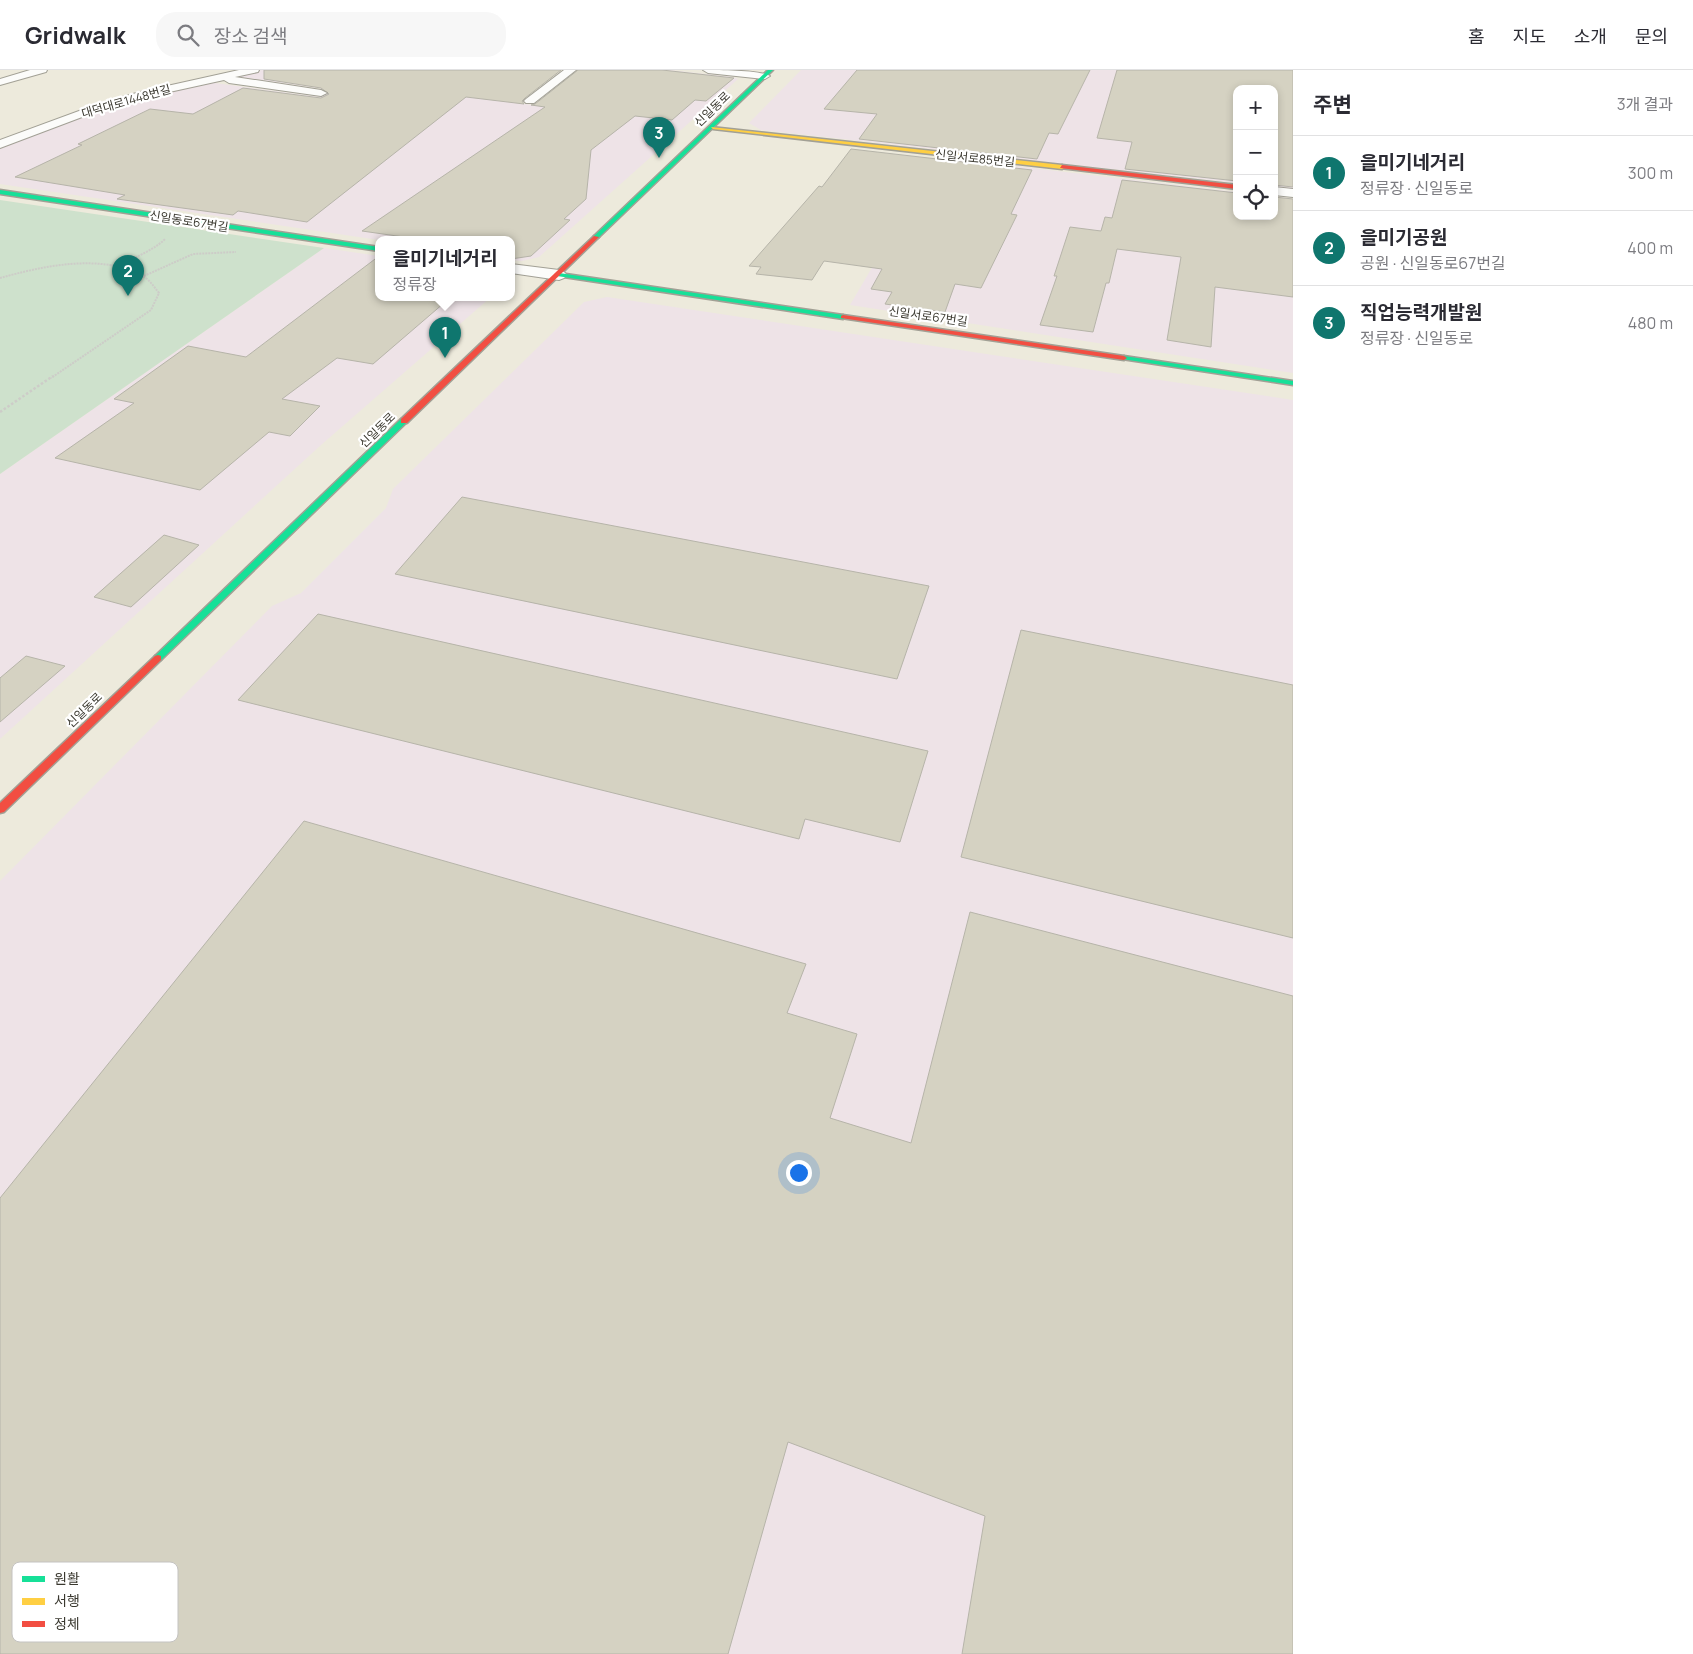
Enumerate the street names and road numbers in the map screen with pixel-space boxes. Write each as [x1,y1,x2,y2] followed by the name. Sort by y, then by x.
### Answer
[79,80,173,122] street label: 대덕대로1448번길
[690,88,734,130] street label: 신일동로
[934,145,1016,171] street label: 신일서로85번길
[148,206,230,236] street label: 신일동로67번길
[887,302,969,330] street label: 신일서로67번길
[355,409,399,451] street label: 신일동로
[62,689,106,731] street label: 신일동로

